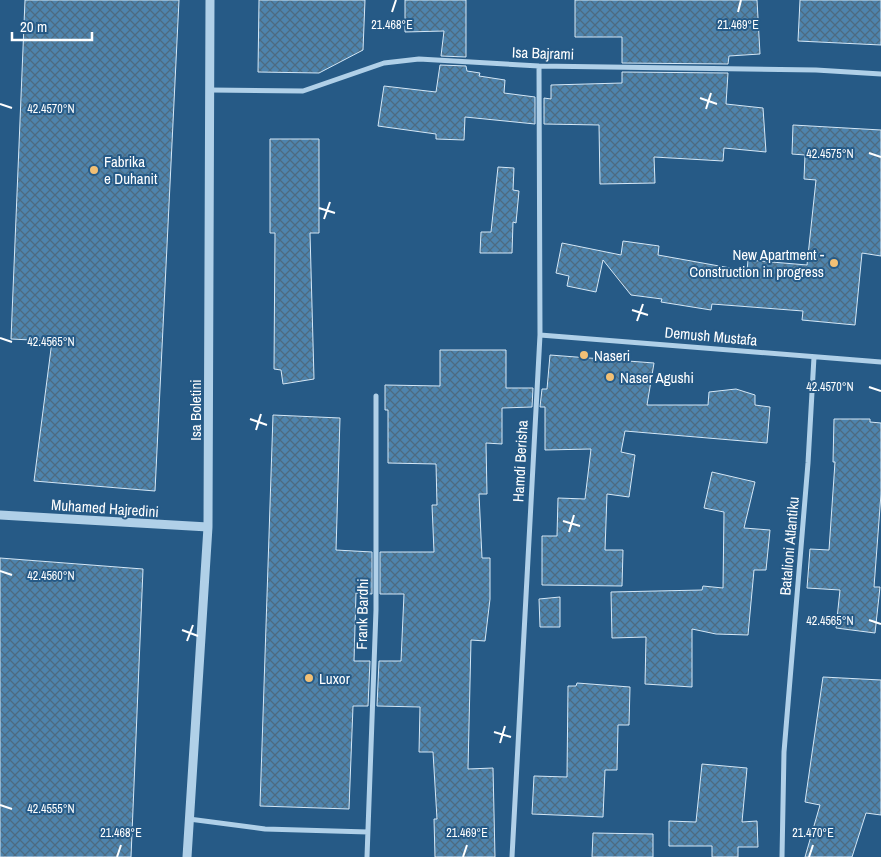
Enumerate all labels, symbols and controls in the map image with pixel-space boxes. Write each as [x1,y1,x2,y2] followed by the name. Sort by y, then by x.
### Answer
[12,10,92,42] scale bar
[20,16,47,37] text: 20 m
[371,17,413,33] text: 21.468°E
[717,17,759,33] text: 21.469°E
[512,41,574,65] street label: Isa Bajrami
[27,101,75,117] text: 42.4570°N
[806,146,854,162] text: 42.4575°N
[104,151,158,189] place label: Fabrika e Duhanit
[88,164,100,176] marker: Fabrika e Duhanit
[689,244,824,282] place label: New Apartment - Construction in progress
[828,257,840,269] marker: New Apartment - Construction in progress
[664,321,758,351] street label: Demush Mustafa
[27,334,75,350] text: 42.4565°N
[594,345,630,366] place label: Naseri
[578,349,590,361] marker: Naseri
[620,367,694,388] place label: Naser Agushi
[604,371,616,383] marker: Naser Agushi
[185,379,206,441] street label: Isa Boletini
[806,379,854,395] text: 42.4570°N
[507,419,533,503] street label: Hamdi Berisha
[50,494,160,522] street label: Muhamed Hajredini
[774,496,804,596] street label: Batalioni Atlantiku
[27,568,75,584] text: 42.4560°N
[351,578,373,650] street label: Frank Bardhi
[806,613,854,629] text: 42.4565°N
[319,668,350,689] place label: Luxor
[303,672,315,684] marker: Luxor
[27,801,75,817] text: 42.4555°N
[100,825,142,841] text: 21.468°E
[446,825,488,841] text: 21.469°E
[792,825,834,841] text: 21.470°E

